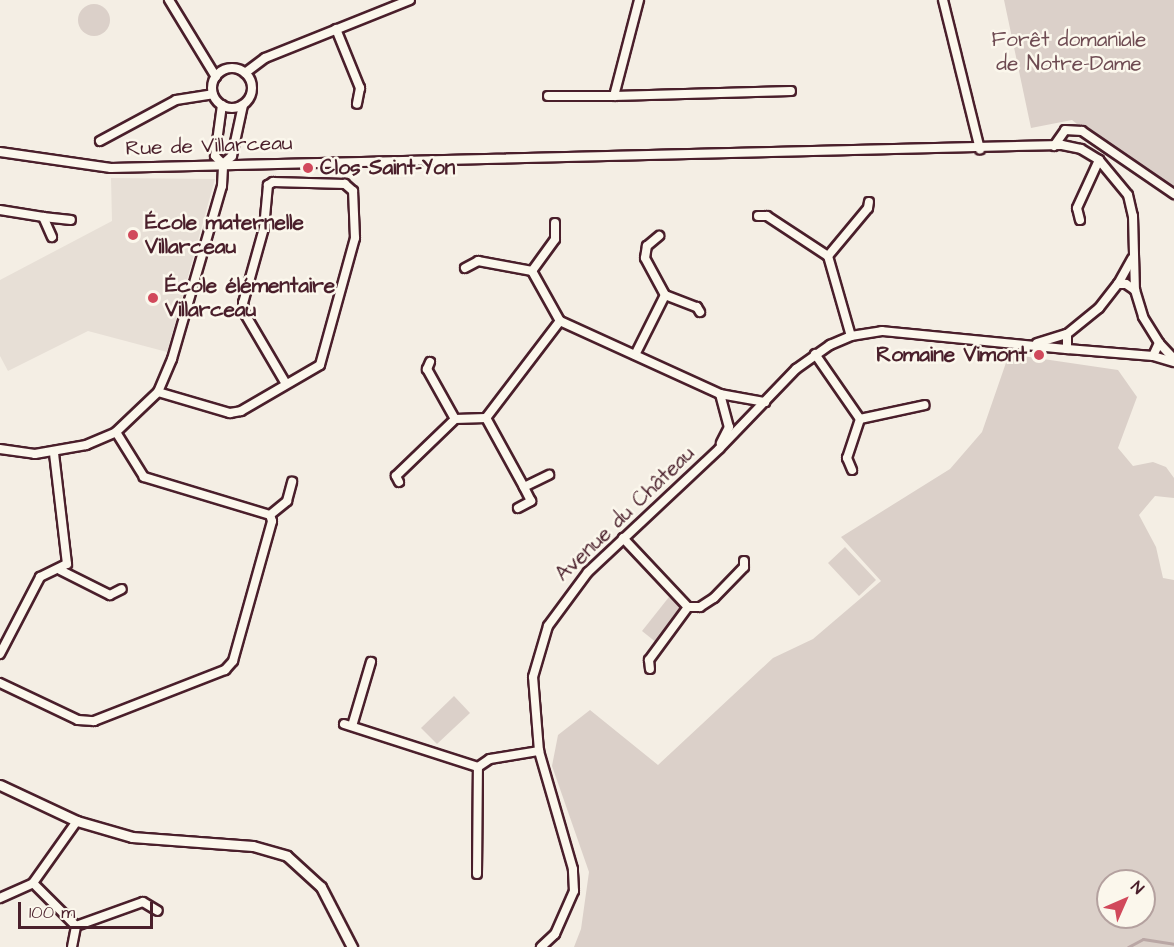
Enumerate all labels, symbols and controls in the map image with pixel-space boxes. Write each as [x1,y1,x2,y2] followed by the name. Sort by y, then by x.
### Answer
[992,27,1146,77] park label: Forêt domaniale de Notre-Dame
[125,130,293,162] street label: Rue de Villarceau
[320,155,455,181] place label: Clos Saint-Yon
[301,161,315,175] marker: Clos Saint-Yon
[145,210,304,260] place label: École maternelle Villarceau
[126,228,140,242] marker: École maternelle Villarceau
[165,273,335,323] place label: École élémentaire Villarceau
[146,291,160,305] marker: École élémentaire Villarceau
[876,342,1027,368] place label: Romaine Vimont
[1032,348,1046,362] marker: Romaine Vimont
[550,441,700,587] street label: Avenue du Château
[1096,869,1156,929] north arrow
[1126,876,1149,899] text: N
[21,890,156,928] scale bar
[29,900,75,925] text: 100 m

